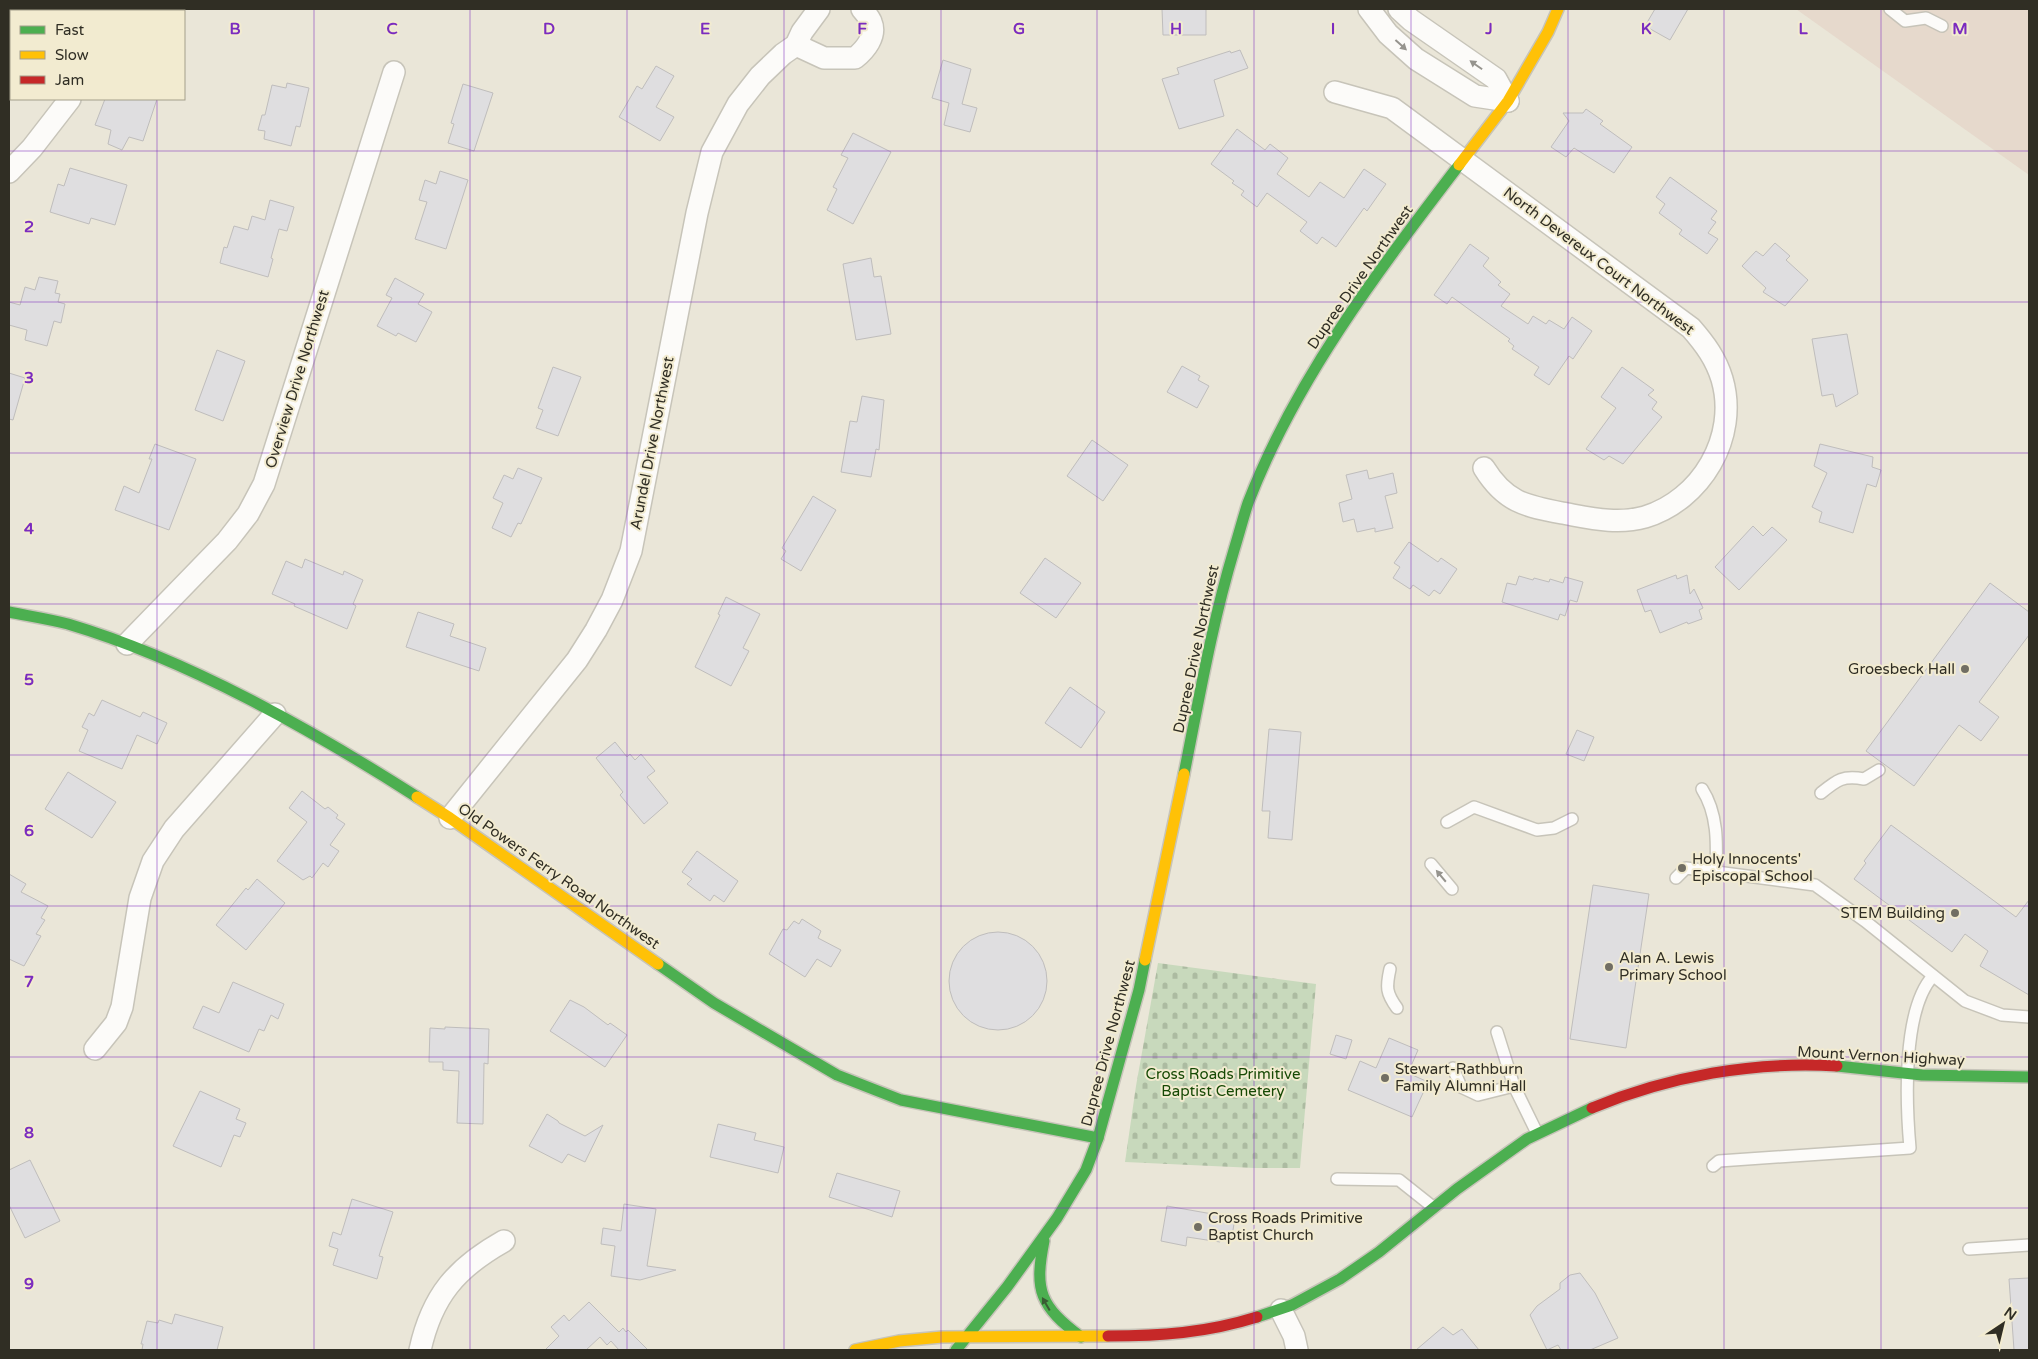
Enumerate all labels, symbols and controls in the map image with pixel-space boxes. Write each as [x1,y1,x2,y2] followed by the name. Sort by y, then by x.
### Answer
[10,10,185,100] legend
[229,19,241,39] text: B
[386,19,398,39] text: C
[543,19,555,39] text: D
[700,19,710,39] text: E
[857,19,867,39] text: F
[1013,19,1025,39] text: G
[1170,19,1182,39] text: H
[1331,19,1335,39] text: I
[1484,19,1493,39] text: J
[1641,19,1652,39] text: K
[1798,19,1808,39] text: L
[1952,19,1968,39] text: M
[55,21,85,39] text: Fast
[1394,40,1407,51] one-way arrow
[55,46,89,64] text: Slow
[1470,60,1483,70] one-way arrow
[55,71,84,89] text: Jam
[1500,183,1698,339] street label: North Devereux Court Northwest
[1303,201,1417,352] street label: Dupree Drive Northwest
[24,217,34,237] text: 2
[261,287,333,470] street label: Overview Drive Northwest
[626,355,678,531] street label: Arundel Drive Northwest
[24,368,34,388] text: 3
[24,519,34,539] text: 4
[1169,563,1223,735] street label: Dupree Drive Northwest
[1848,660,1955,678] place label: Groesbeck Hall
[1959,663,1971,675] marker: Groesbeck Hall
[24,670,34,690] text: 5
[455,799,663,953] street label: Old Powers Ferry Road Northwest
[24,821,34,841] text: 6
[1692,850,1813,885] place label: Holy Innocents' Episcopal School
[1676,862,1688,874] marker: Holy Innocents' Episcopal School
[1436,870,1447,883] one-way arrow
[1841,904,1945,922] place label: STEM Building
[1949,907,1961,919] marker: STEM Building
[1619,949,1727,984] place label: Alan A. Lewis Primary School
[1077,958,1139,1128] street label: Dupree Drive Northwest
[1603,961,1615,973] marker: Alan A. Lewis Primary School
[24,972,34,992] text: 7
[1797,1043,1965,1069] street label: Mount Vernon Highway
[1395,1060,1526,1095] place label: Stewart-Rathburn Family Alumni Hall
[1146,1065,1300,1100] park label: Cross Roads Primitive Baptist Cemetery
[1379,1072,1391,1084] marker: Stewart-Rathburn Family Alumni Hall
[24,1123,34,1143] text: 8
[1208,1209,1363,1244] place label: Cross Roads Primitive Baptist Church
[1192,1221,1204,1233] marker: Cross Roads Primitive Baptist Church
[24,1274,34,1294] text: 9
[1042,1297,1051,1310] one-way arrow
[1978,1299,2028,1349] north arrow
[2001,1304,2020,1324] text: N

